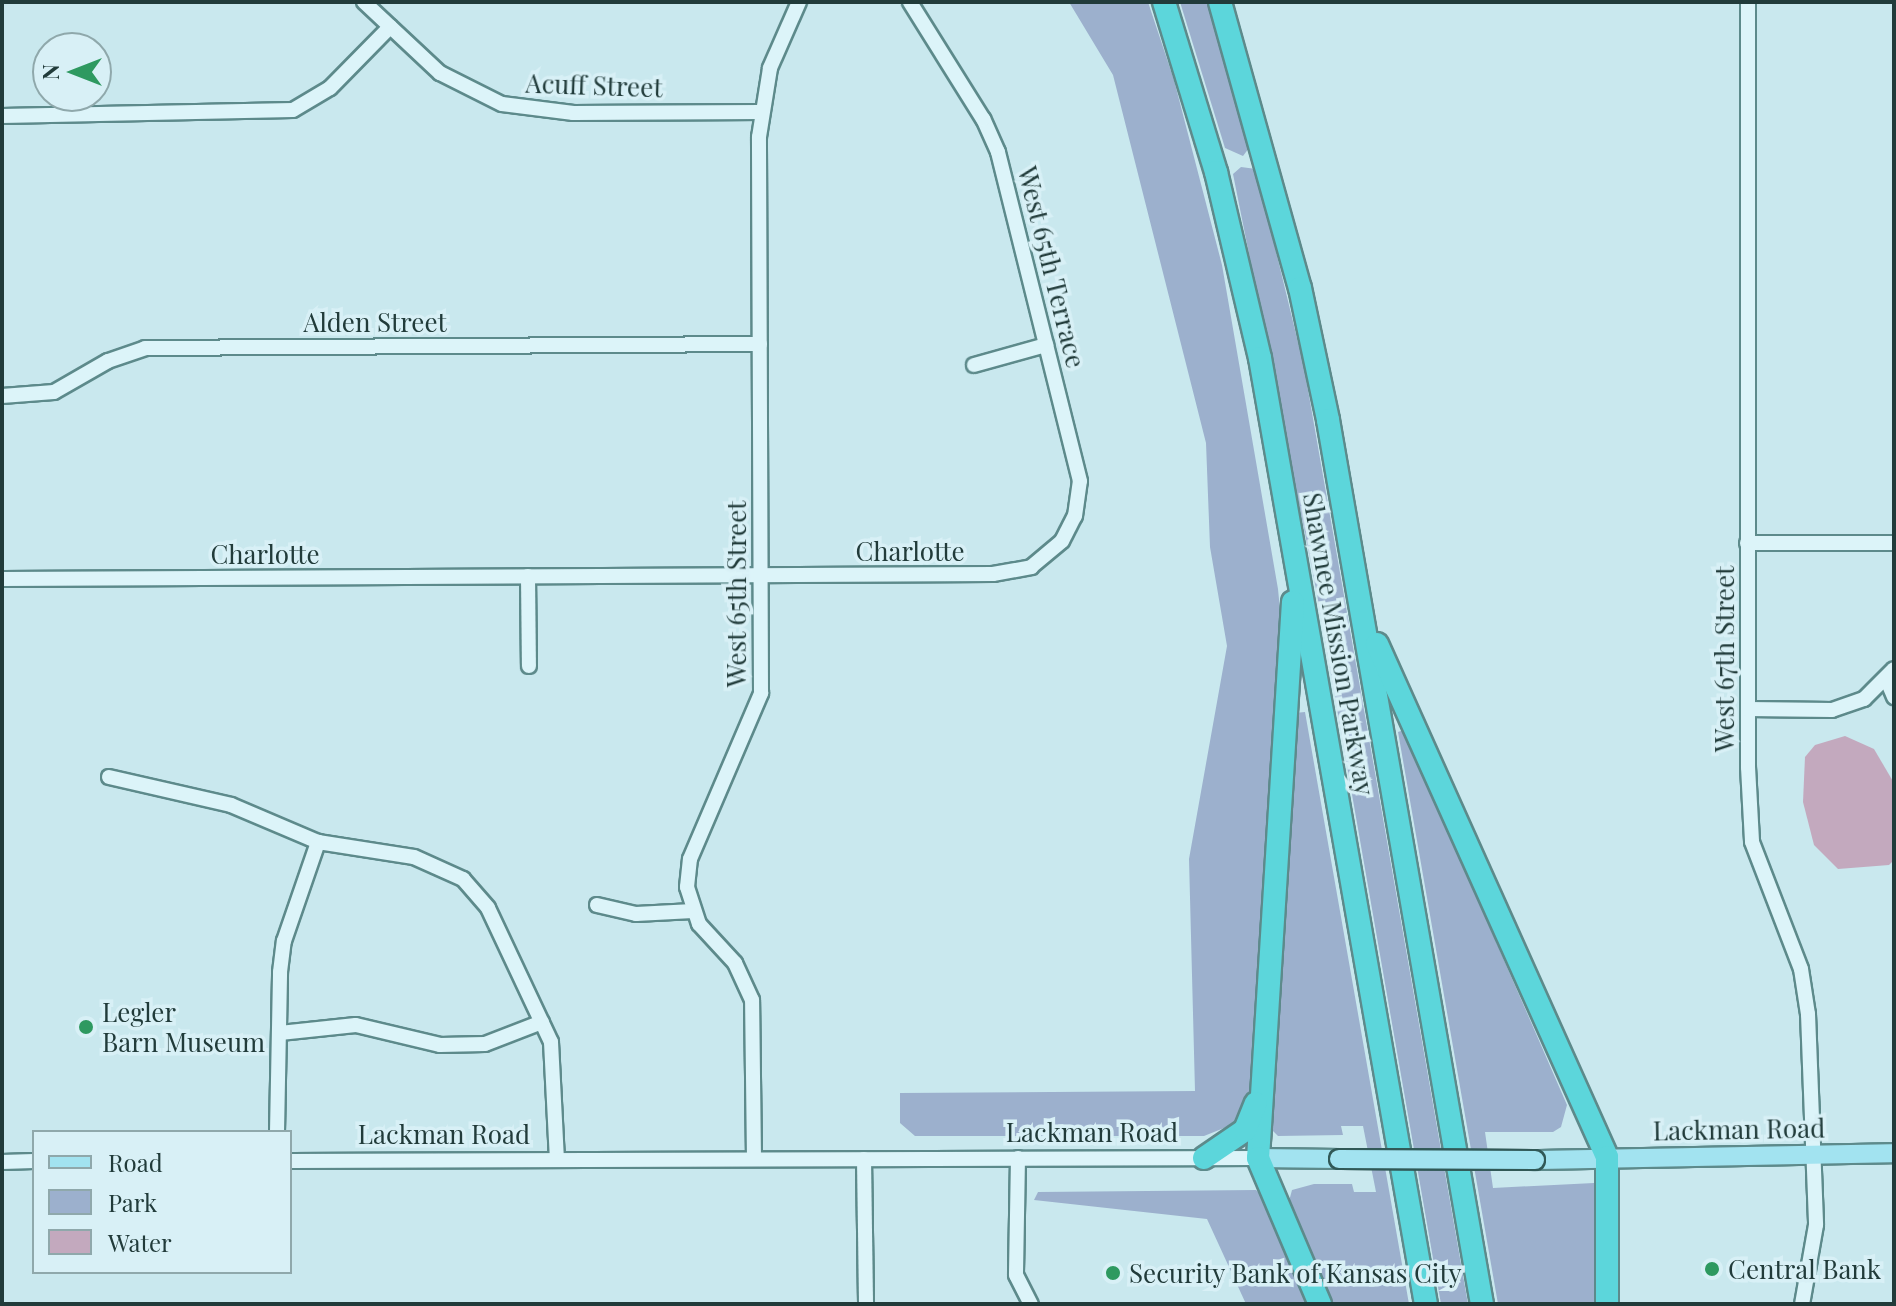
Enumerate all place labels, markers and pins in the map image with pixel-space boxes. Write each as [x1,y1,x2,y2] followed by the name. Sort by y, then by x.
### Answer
[102,996,265,1058] place label: Legler Barn Museum
[77,1018,95,1036] marker: Legler Barn Museum
[1728,1253,1881,1285] place label: Central Bank
[1129,1257,1463,1289] place label: Security Bank of Kansas City
[1703,1260,1721,1278] marker: Central Bank
[1104,1264,1122,1282] marker: Security Bank of Kansas City

